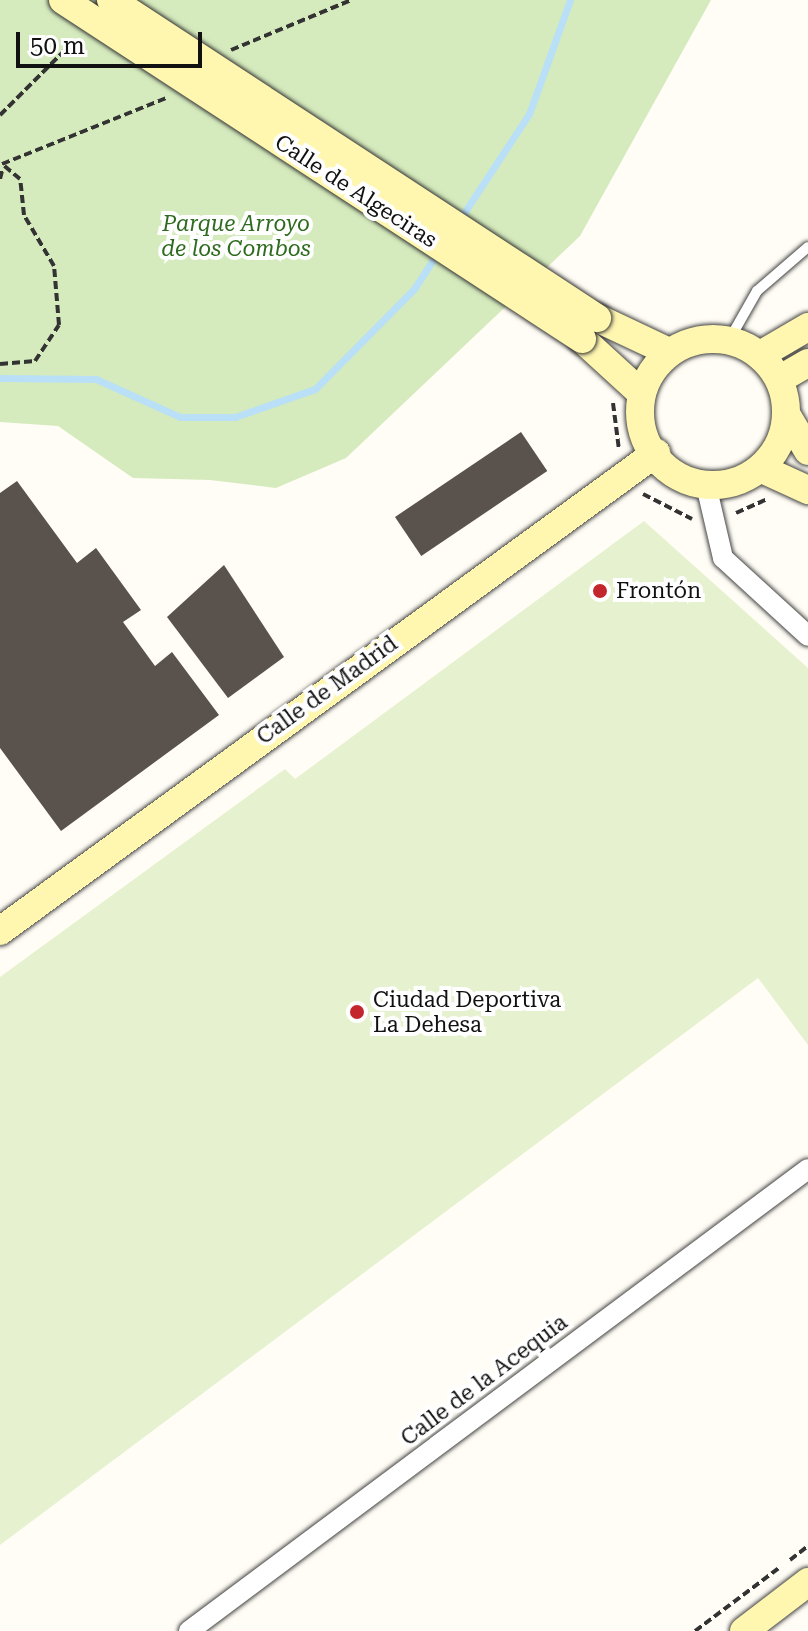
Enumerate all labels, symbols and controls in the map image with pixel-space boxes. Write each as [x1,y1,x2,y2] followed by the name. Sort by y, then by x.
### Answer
[20,16,206,66] scale bar
[30,32,85,60] text: 50 m
[270,129,442,253] street label: Calle de Algeciras
[161,210,311,262] park label: Parque Arroyo de los Combos
[616,578,701,604] place label: Frontón
[591,582,609,600] marker: Frontón
[252,630,402,750] street label: Calle de Madrid
[373,986,561,1038] place label: Ciudad Deportiva La Dehesa
[348,1003,366,1021] marker: Ciudad Deportiva La Dehesa
[396,1309,572,1451] street label: Calle de la Acequia

